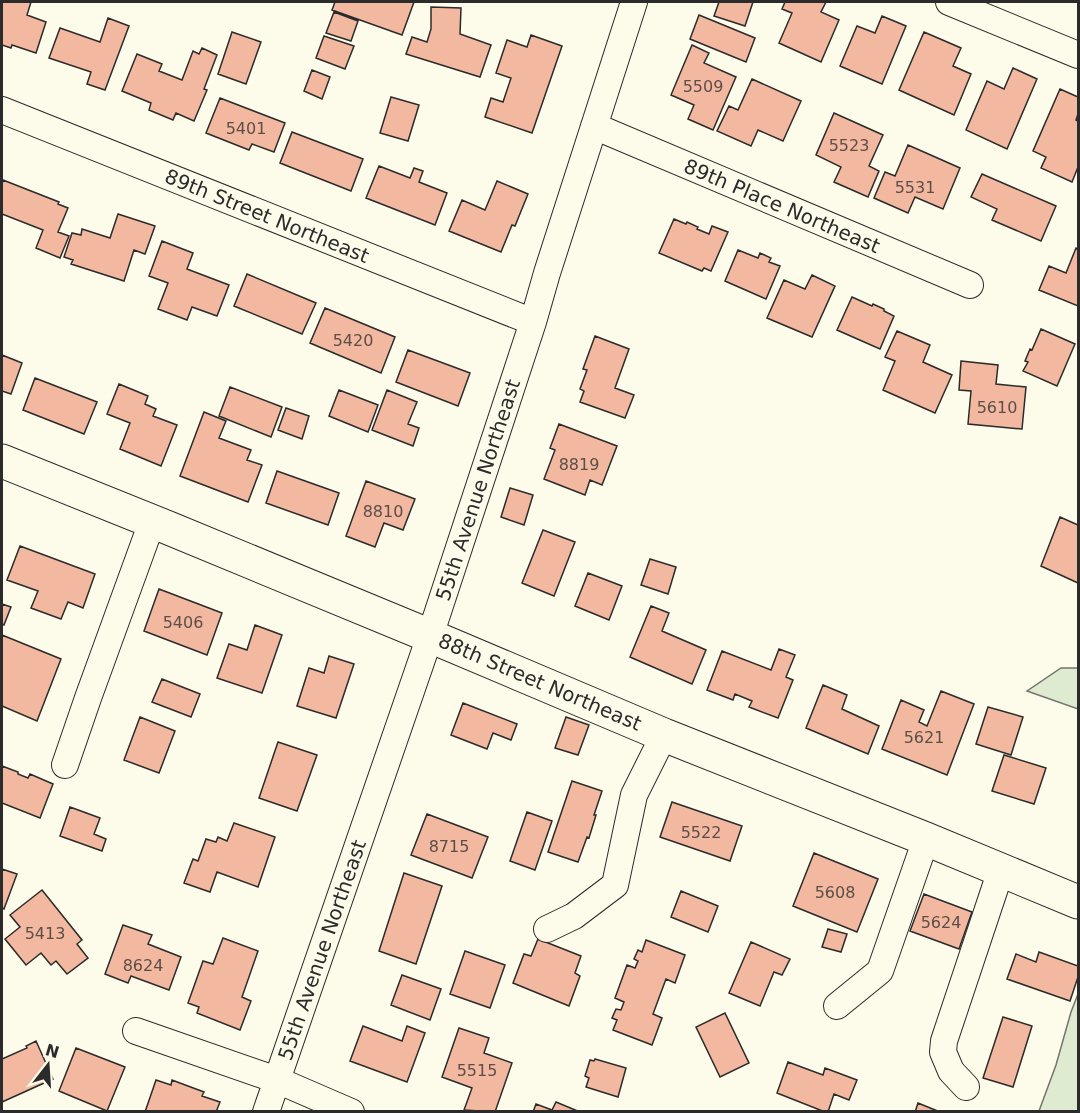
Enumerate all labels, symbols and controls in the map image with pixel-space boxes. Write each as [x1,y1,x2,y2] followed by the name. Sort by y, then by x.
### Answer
[683,77,723,96] house number: 5509
[226,119,266,138] house number: 5401
[829,136,869,155] house number: 5523
[680,154,884,258] street label: 89th Place Northeast
[161,164,373,268] street label: 89th Street Northeast
[895,178,935,197] house number: 5531
[333,331,373,350] house number: 5420
[431,376,525,604] street label: 55th Avenue Northeast
[977,398,1017,417] house number: 5610
[559,455,599,474] house number: 8819
[363,502,403,521] house number: 8810
[163,613,203,632] house number: 5406
[435,628,645,736] street label: 88th Street Northeast
[904,728,944,747] house number: 5621
[681,823,721,842] house number: 5522
[273,836,371,1063] street label: 55th Avenue Northeast
[429,837,469,856] house number: 8715
[815,883,855,902] house number: 5608
[921,913,961,932] house number: 5624
[25,924,65,943] house number: 5413
[123,956,163,975] house number: 8624
[18,1035,78,1095] north arrow
[43,1040,61,1062] text: N
[457,1061,497,1080] house number: 5515

